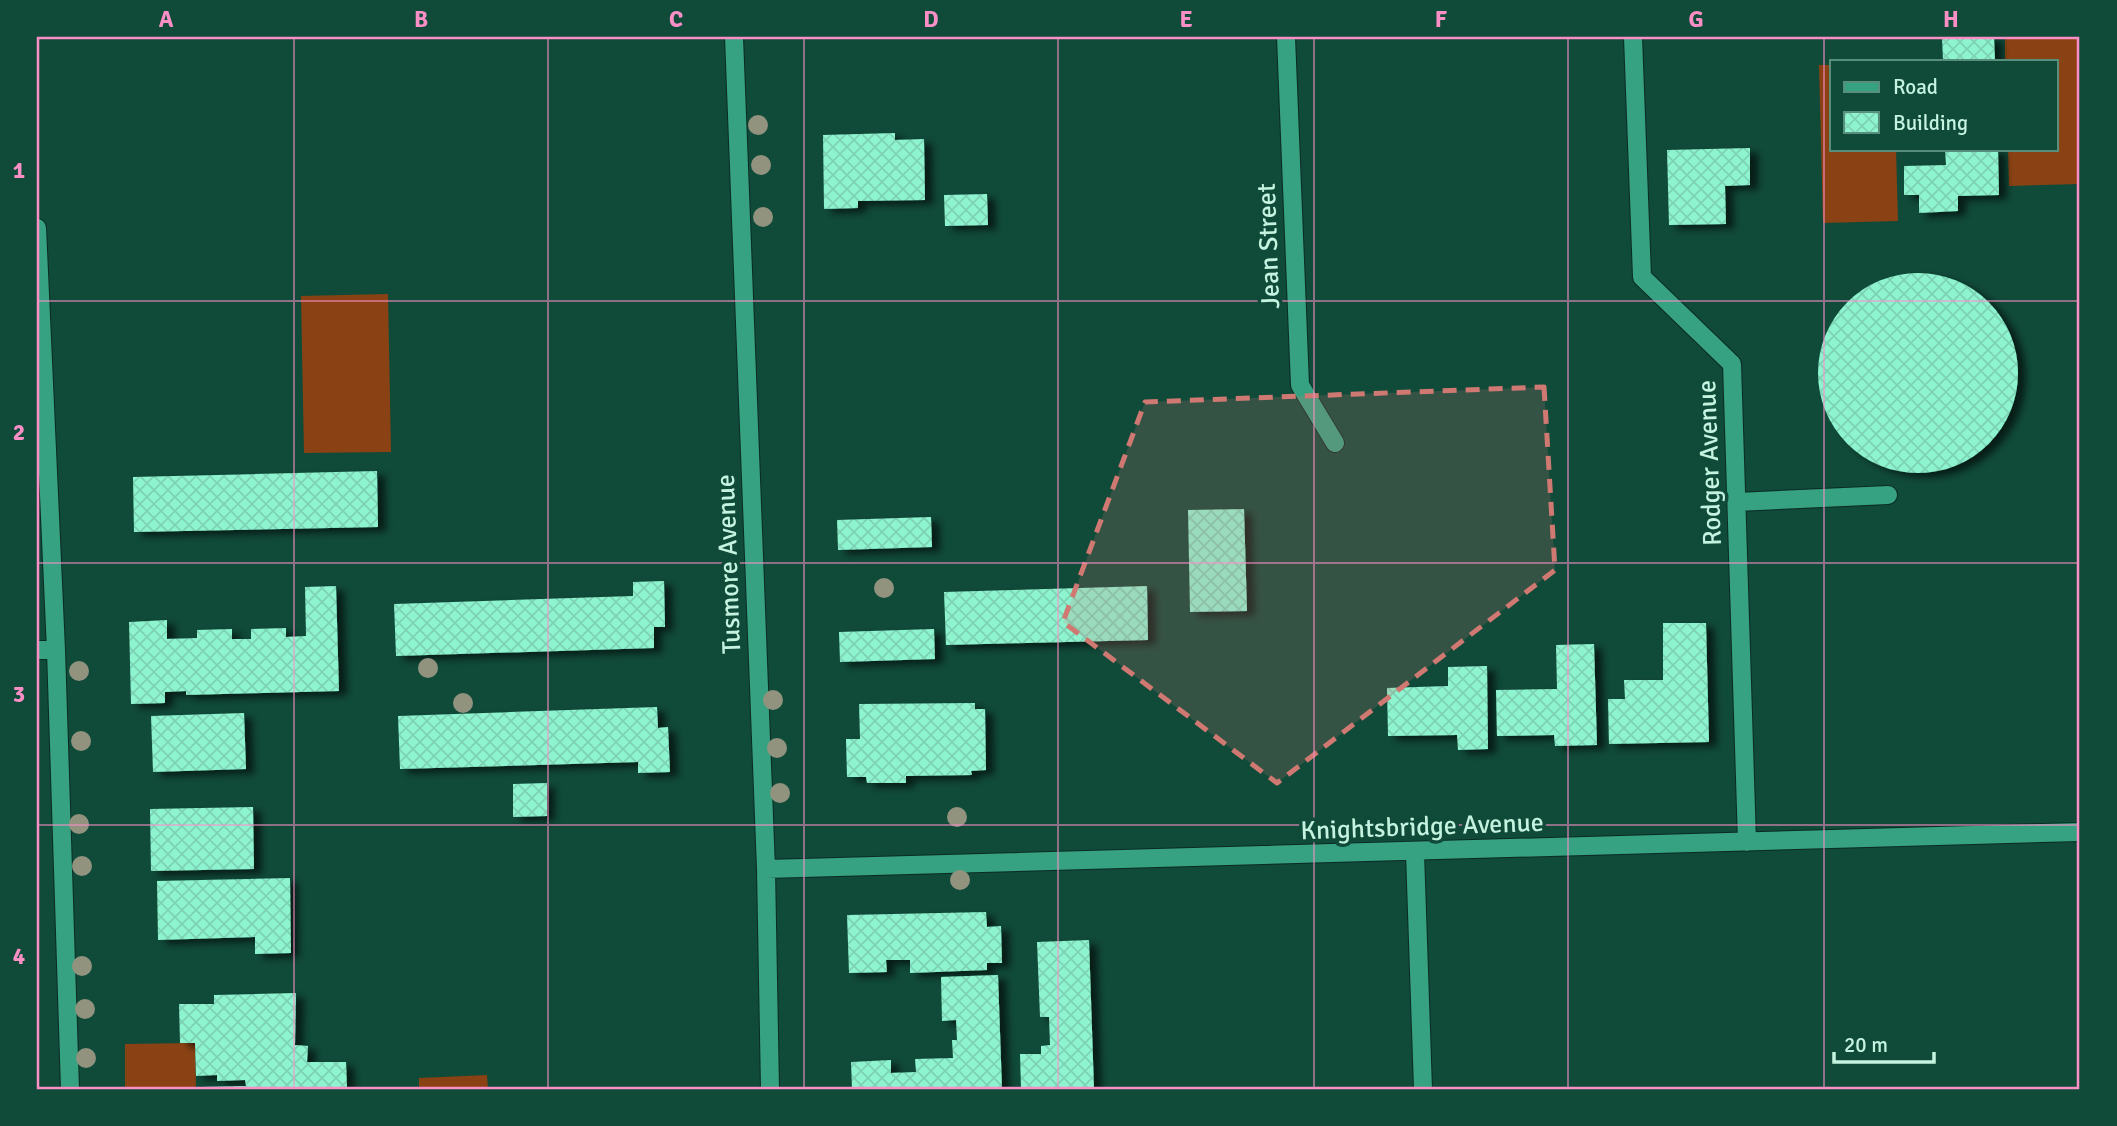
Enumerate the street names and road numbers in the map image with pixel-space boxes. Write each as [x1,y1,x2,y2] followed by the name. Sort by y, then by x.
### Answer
[1251,183,1287,309] street label: Jean Street
[1691,379,1729,546] street label: Rodger Avenue
[710,474,748,654] street label: Tusmore Avenue
[1300,807,1544,847] street label: Knightsbridge Avenue

